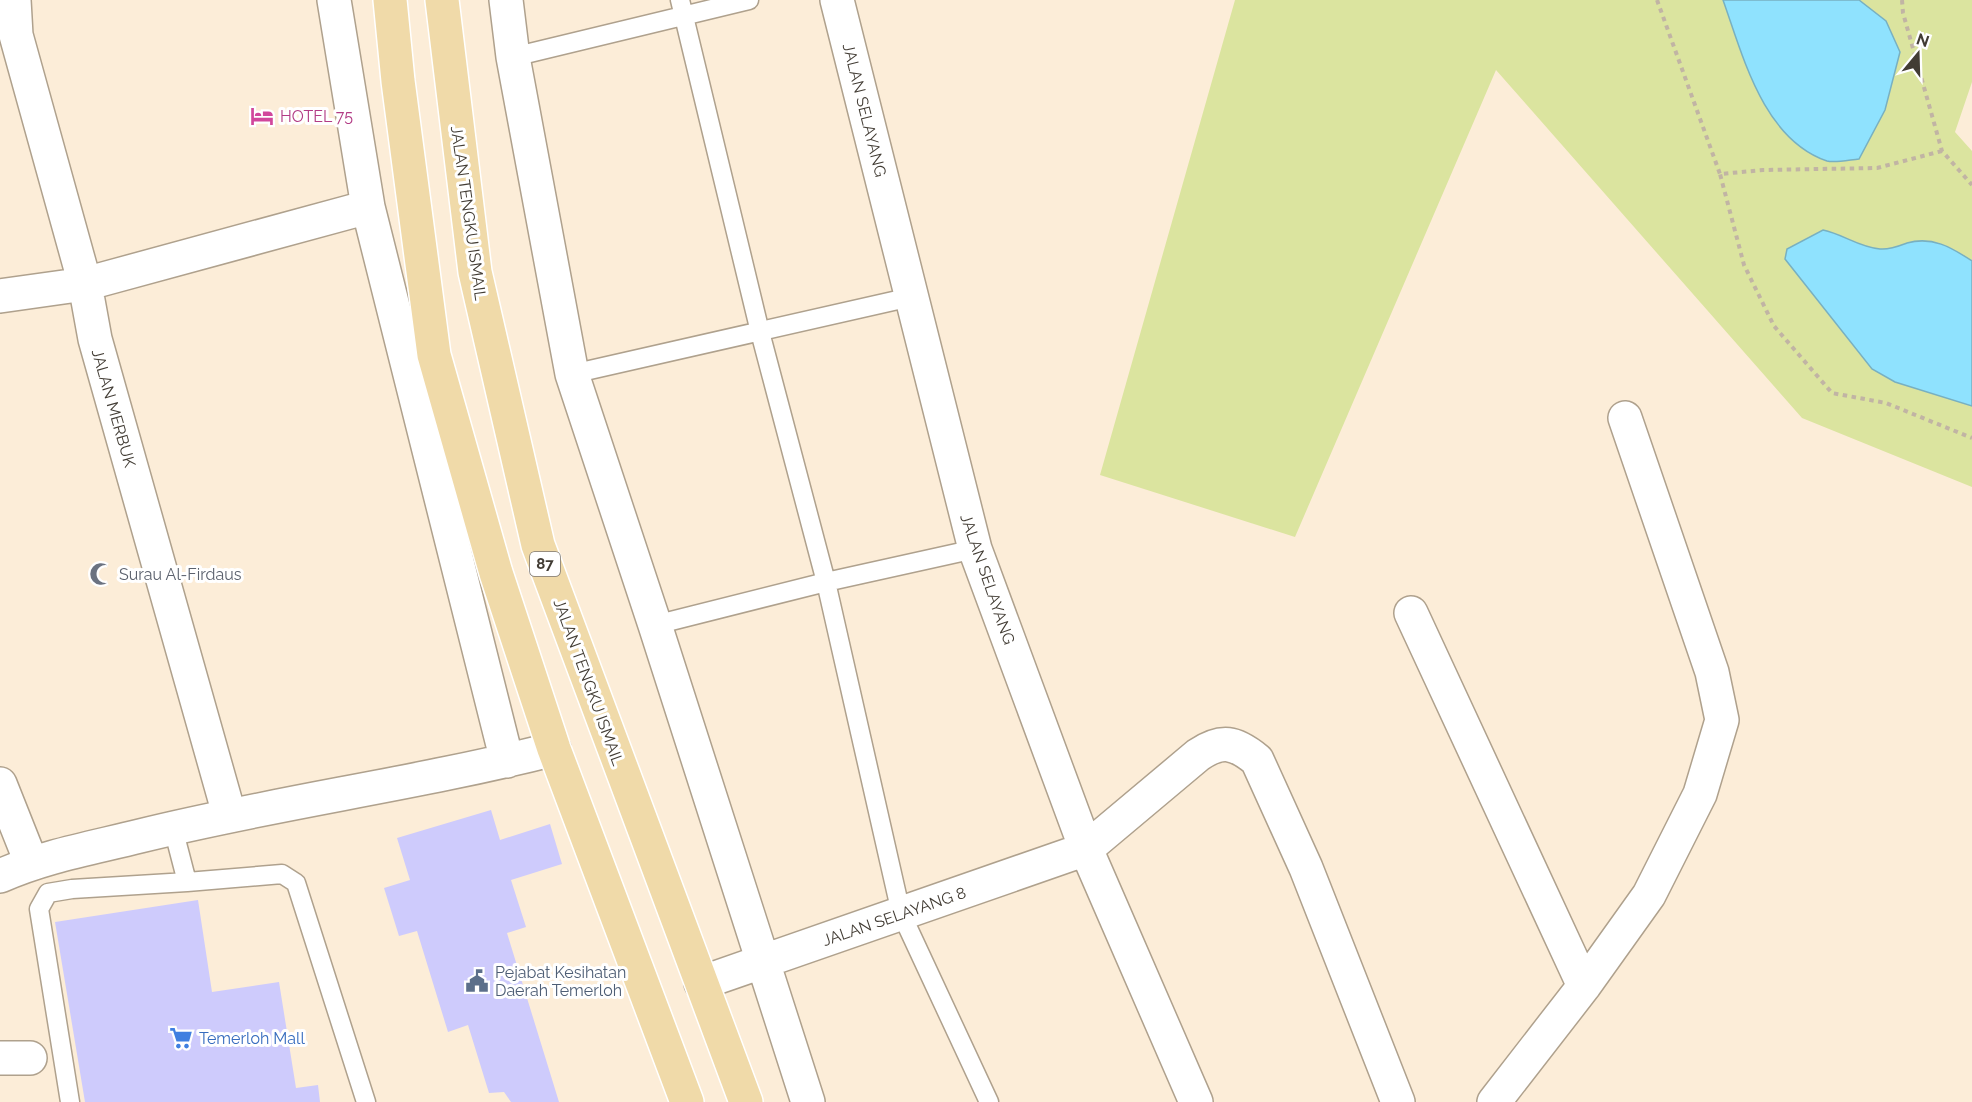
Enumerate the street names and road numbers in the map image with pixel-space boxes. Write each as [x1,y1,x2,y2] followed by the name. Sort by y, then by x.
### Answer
[839,41,890,179] street label: JALAN SELAYANG
[447,125,490,302] street label: JALAN TENGKU ISMAIL
[88,347,140,470] street label: JALAN MERBUK
[956,511,1019,647] street label: JALAN SELAYANG
[530,552,560,576] road number: 87
[550,596,628,769] street label: JALAN TENGKU ISMAIL
[820,883,968,950] street label: JALAN SELAYANG 8

